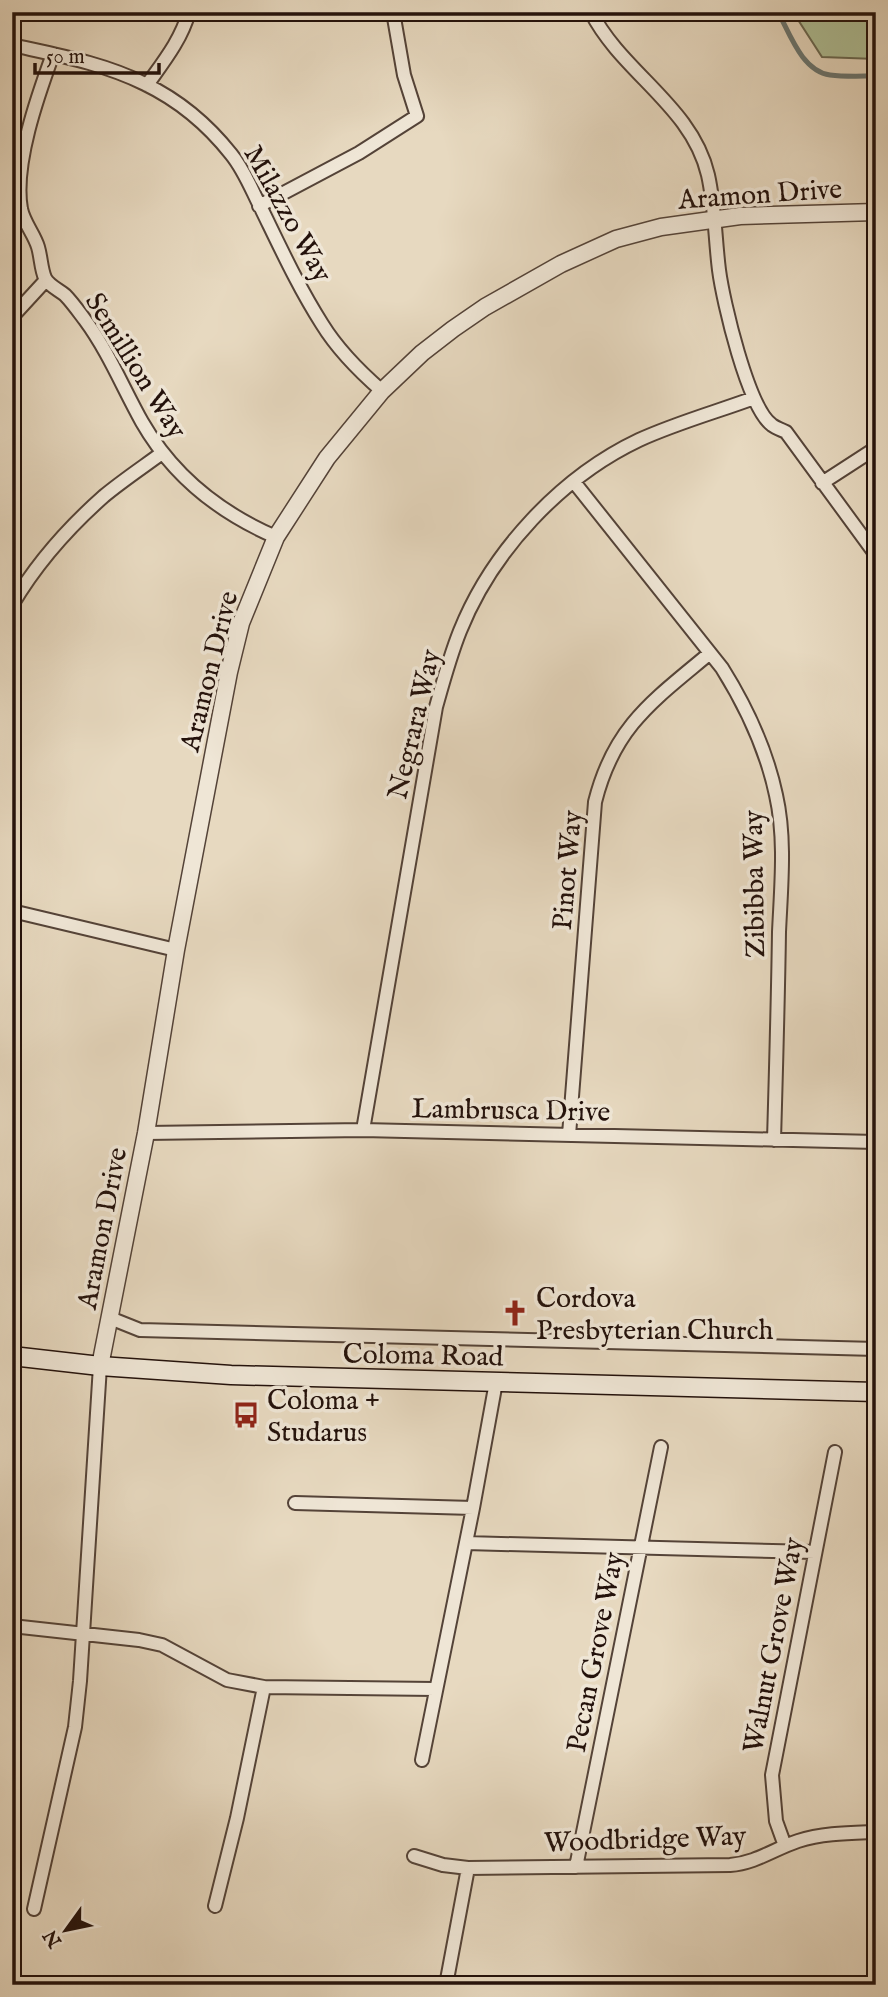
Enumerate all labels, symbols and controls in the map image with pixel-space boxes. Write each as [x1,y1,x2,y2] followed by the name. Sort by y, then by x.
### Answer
[35,32,159,76] scale bar
[46,44,85,71] text: 50 m
[235,140,339,289] street label: Milazzo Way
[676,172,843,219] street label: Aramon Drive
[76,287,194,446] street label: Semillion Way
[173,588,247,756] street label: Aramon Drive
[381,646,450,803] street label: Negrara Way
[546,809,591,932] street label: Pinot Way
[737,809,774,958] street label: Zibibba Way
[411,1092,611,1131] street label: Lambrusca Drive
[70,1144,136,1313] street label: Aramon Drive
[536,1282,774,1349] place label: Cordova Presbyterian Church
[500,1298,530,1328] church icon: Cordova Presbyterian Church
[342,1338,504,1375] street label: Coloma Road
[267,1384,380,1451] place label: Coloma + Studarus
[231,1400,261,1430] bus stop icon: Coloma + Studarus
[736,1535,813,1756] street label: Walnut Grove Way
[560,1549,633,1755] street label: Pecan Grove Way
[543,1819,747,1862] street label: Woodbridge Way
[32,1896,102,1966] north arrow
[39,1924,69,1952] text: N

